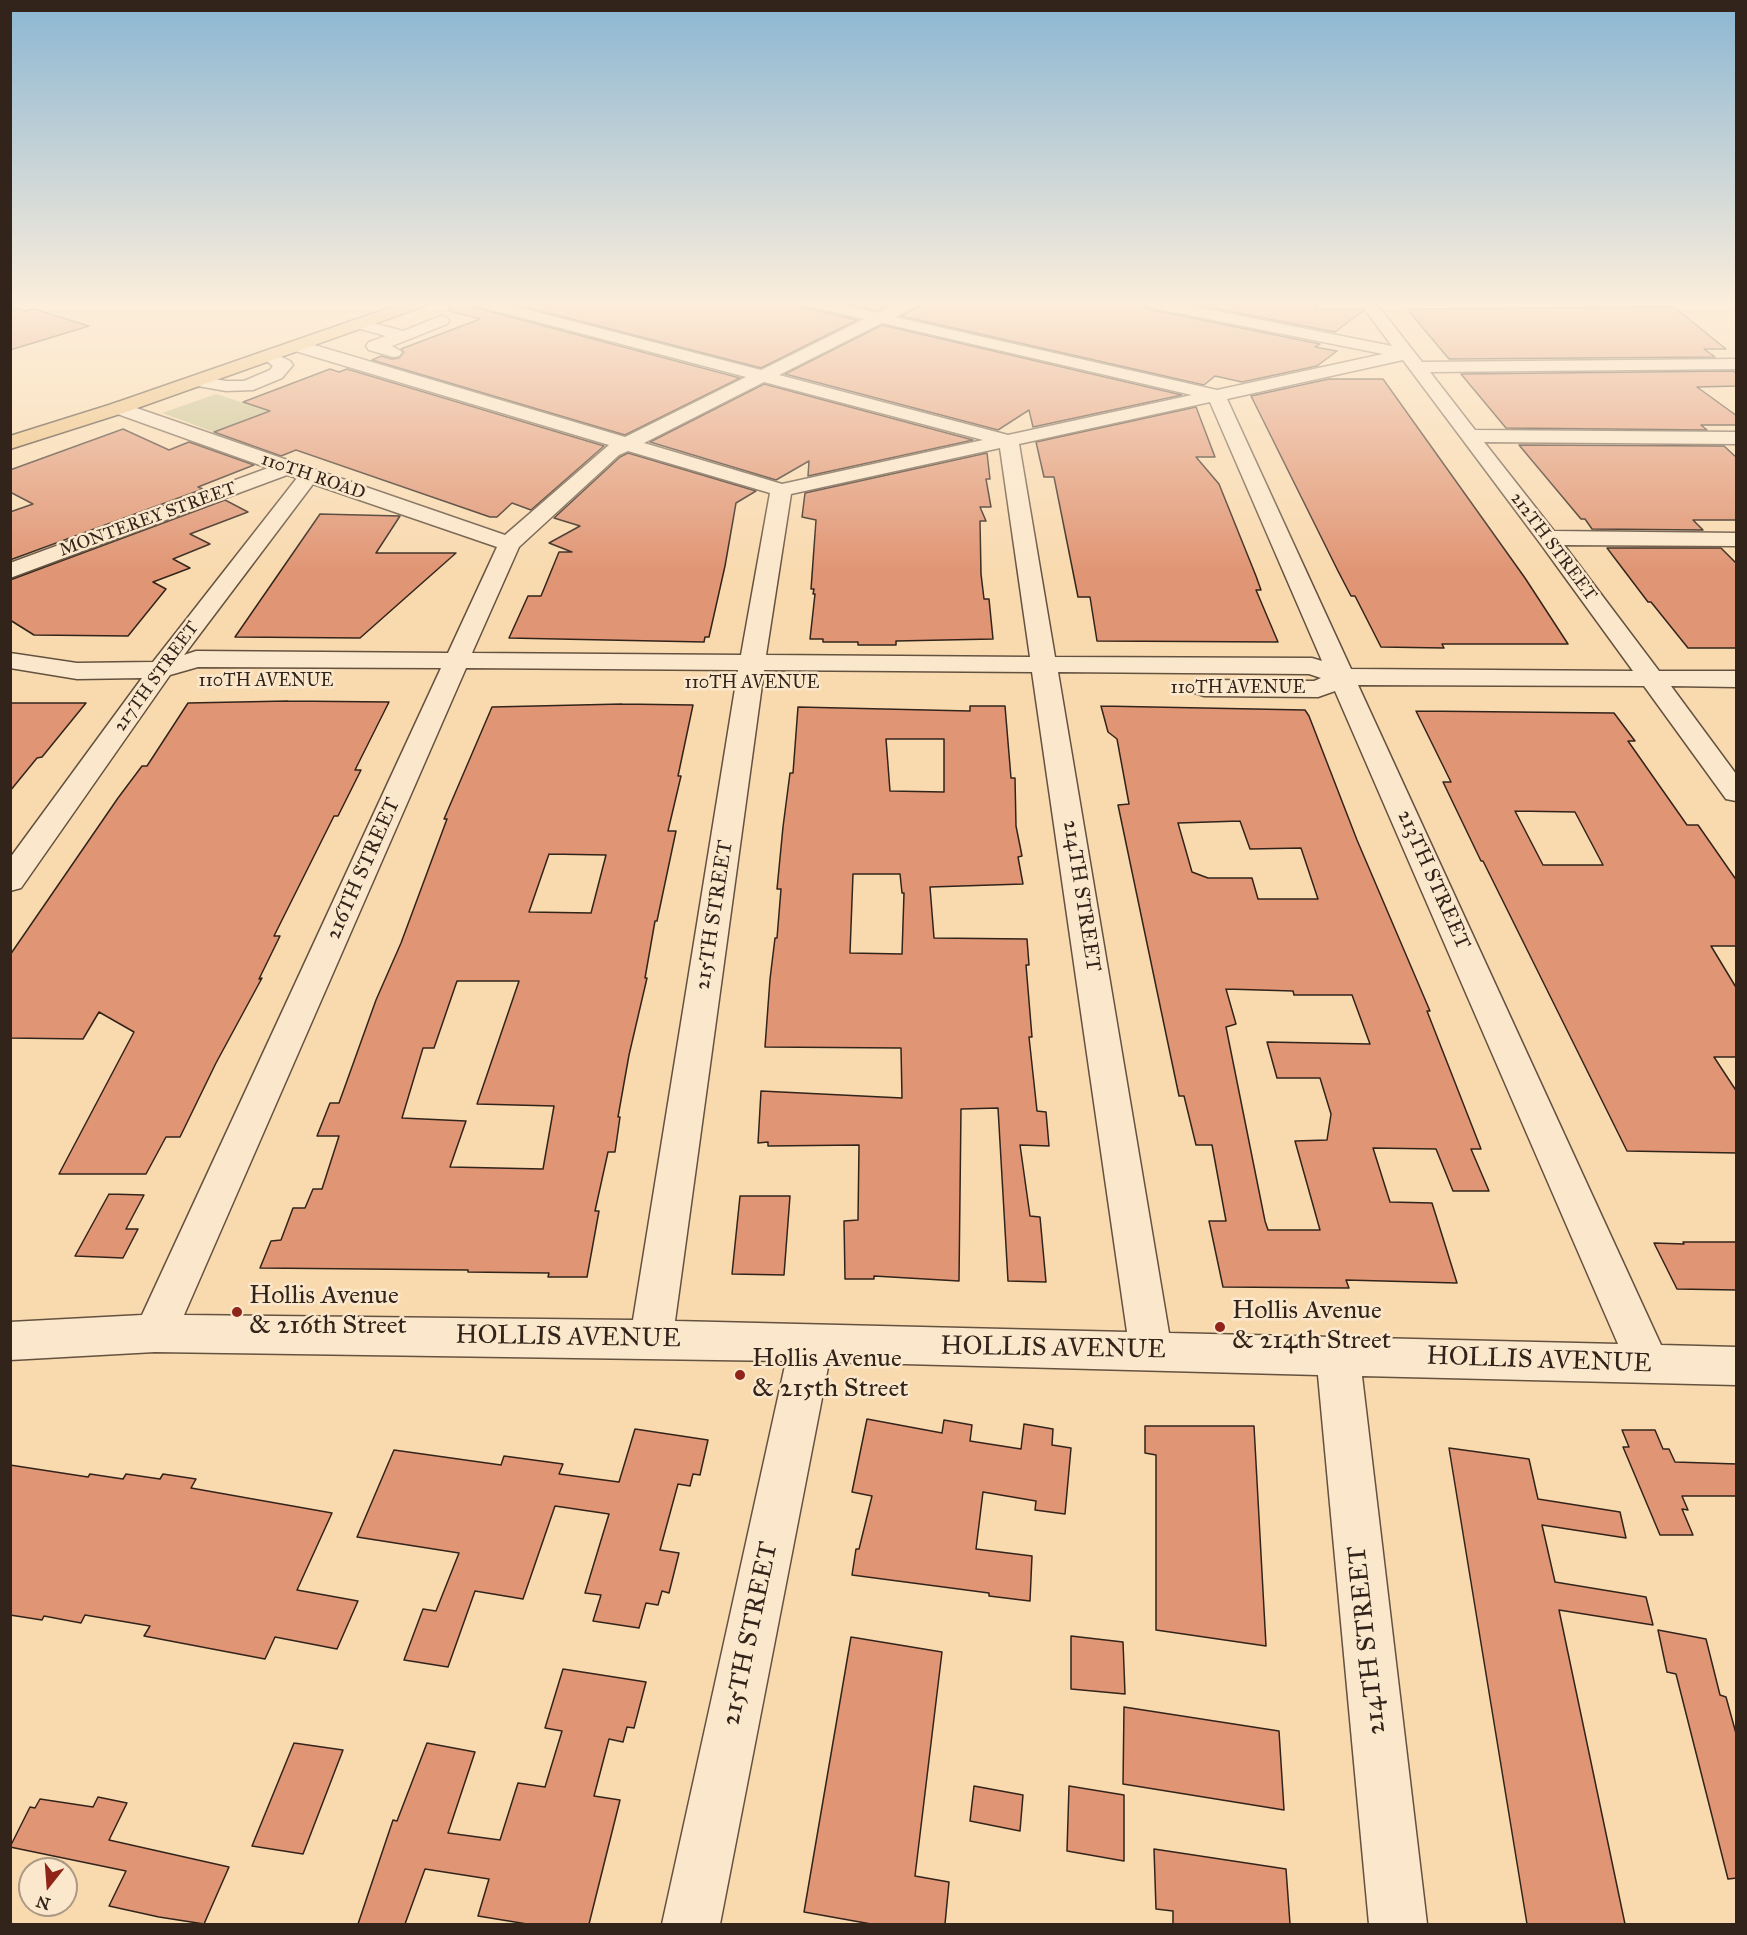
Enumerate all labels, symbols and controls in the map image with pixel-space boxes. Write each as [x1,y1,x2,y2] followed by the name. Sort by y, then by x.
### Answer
[258,449,368,505] street label: 110TH ROAD
[57,478,239,562] street label: MONTEREY STREET
[1505,489,1601,605] street label: 212TH STREET
[110,618,204,736] street label: 217TH STREET
[199,671,333,693] street label: 110TH AVENUE
[685,673,819,695] street label: 110TH AVENUE
[1171,678,1305,700] street label: 110TH AVENUE
[322,794,406,944] street label: 216TH STREET
[1391,806,1475,954] street label: 213TH STREET
[1057,818,1105,974] street label: 214TH STREET
[691,838,739,992] street label: 215TH STREET
[249,1281,407,1342] place label: Hollis Avenue & 216th Street
[1232,1296,1391,1358] place label: Hollis Avenue & 214th Street
[230,1305,244,1319] marker: Hollis Avenue & 216th Street
[455,1320,681,1356] street label: HOLLIS AVENUE
[1213,1320,1227,1334] marker: Hollis Avenue & 214th Street
[940,1331,1166,1367] street label: HOLLIS AVENUE
[1426,1341,1652,1381] street label: HOLLIS AVENUE
[752,1344,908,1406] place label: Hollis Avenue & 215th Street
[733,1368,747,1382] marker: Hollis Avenue & 215th Street
[716,1539,786,1729] street label: 215TH STREET
[1343,1544,1393,1736] street label: 214TH STREET
[18,1857,78,1917] north arrow
[34,1892,52,1914] text: N

